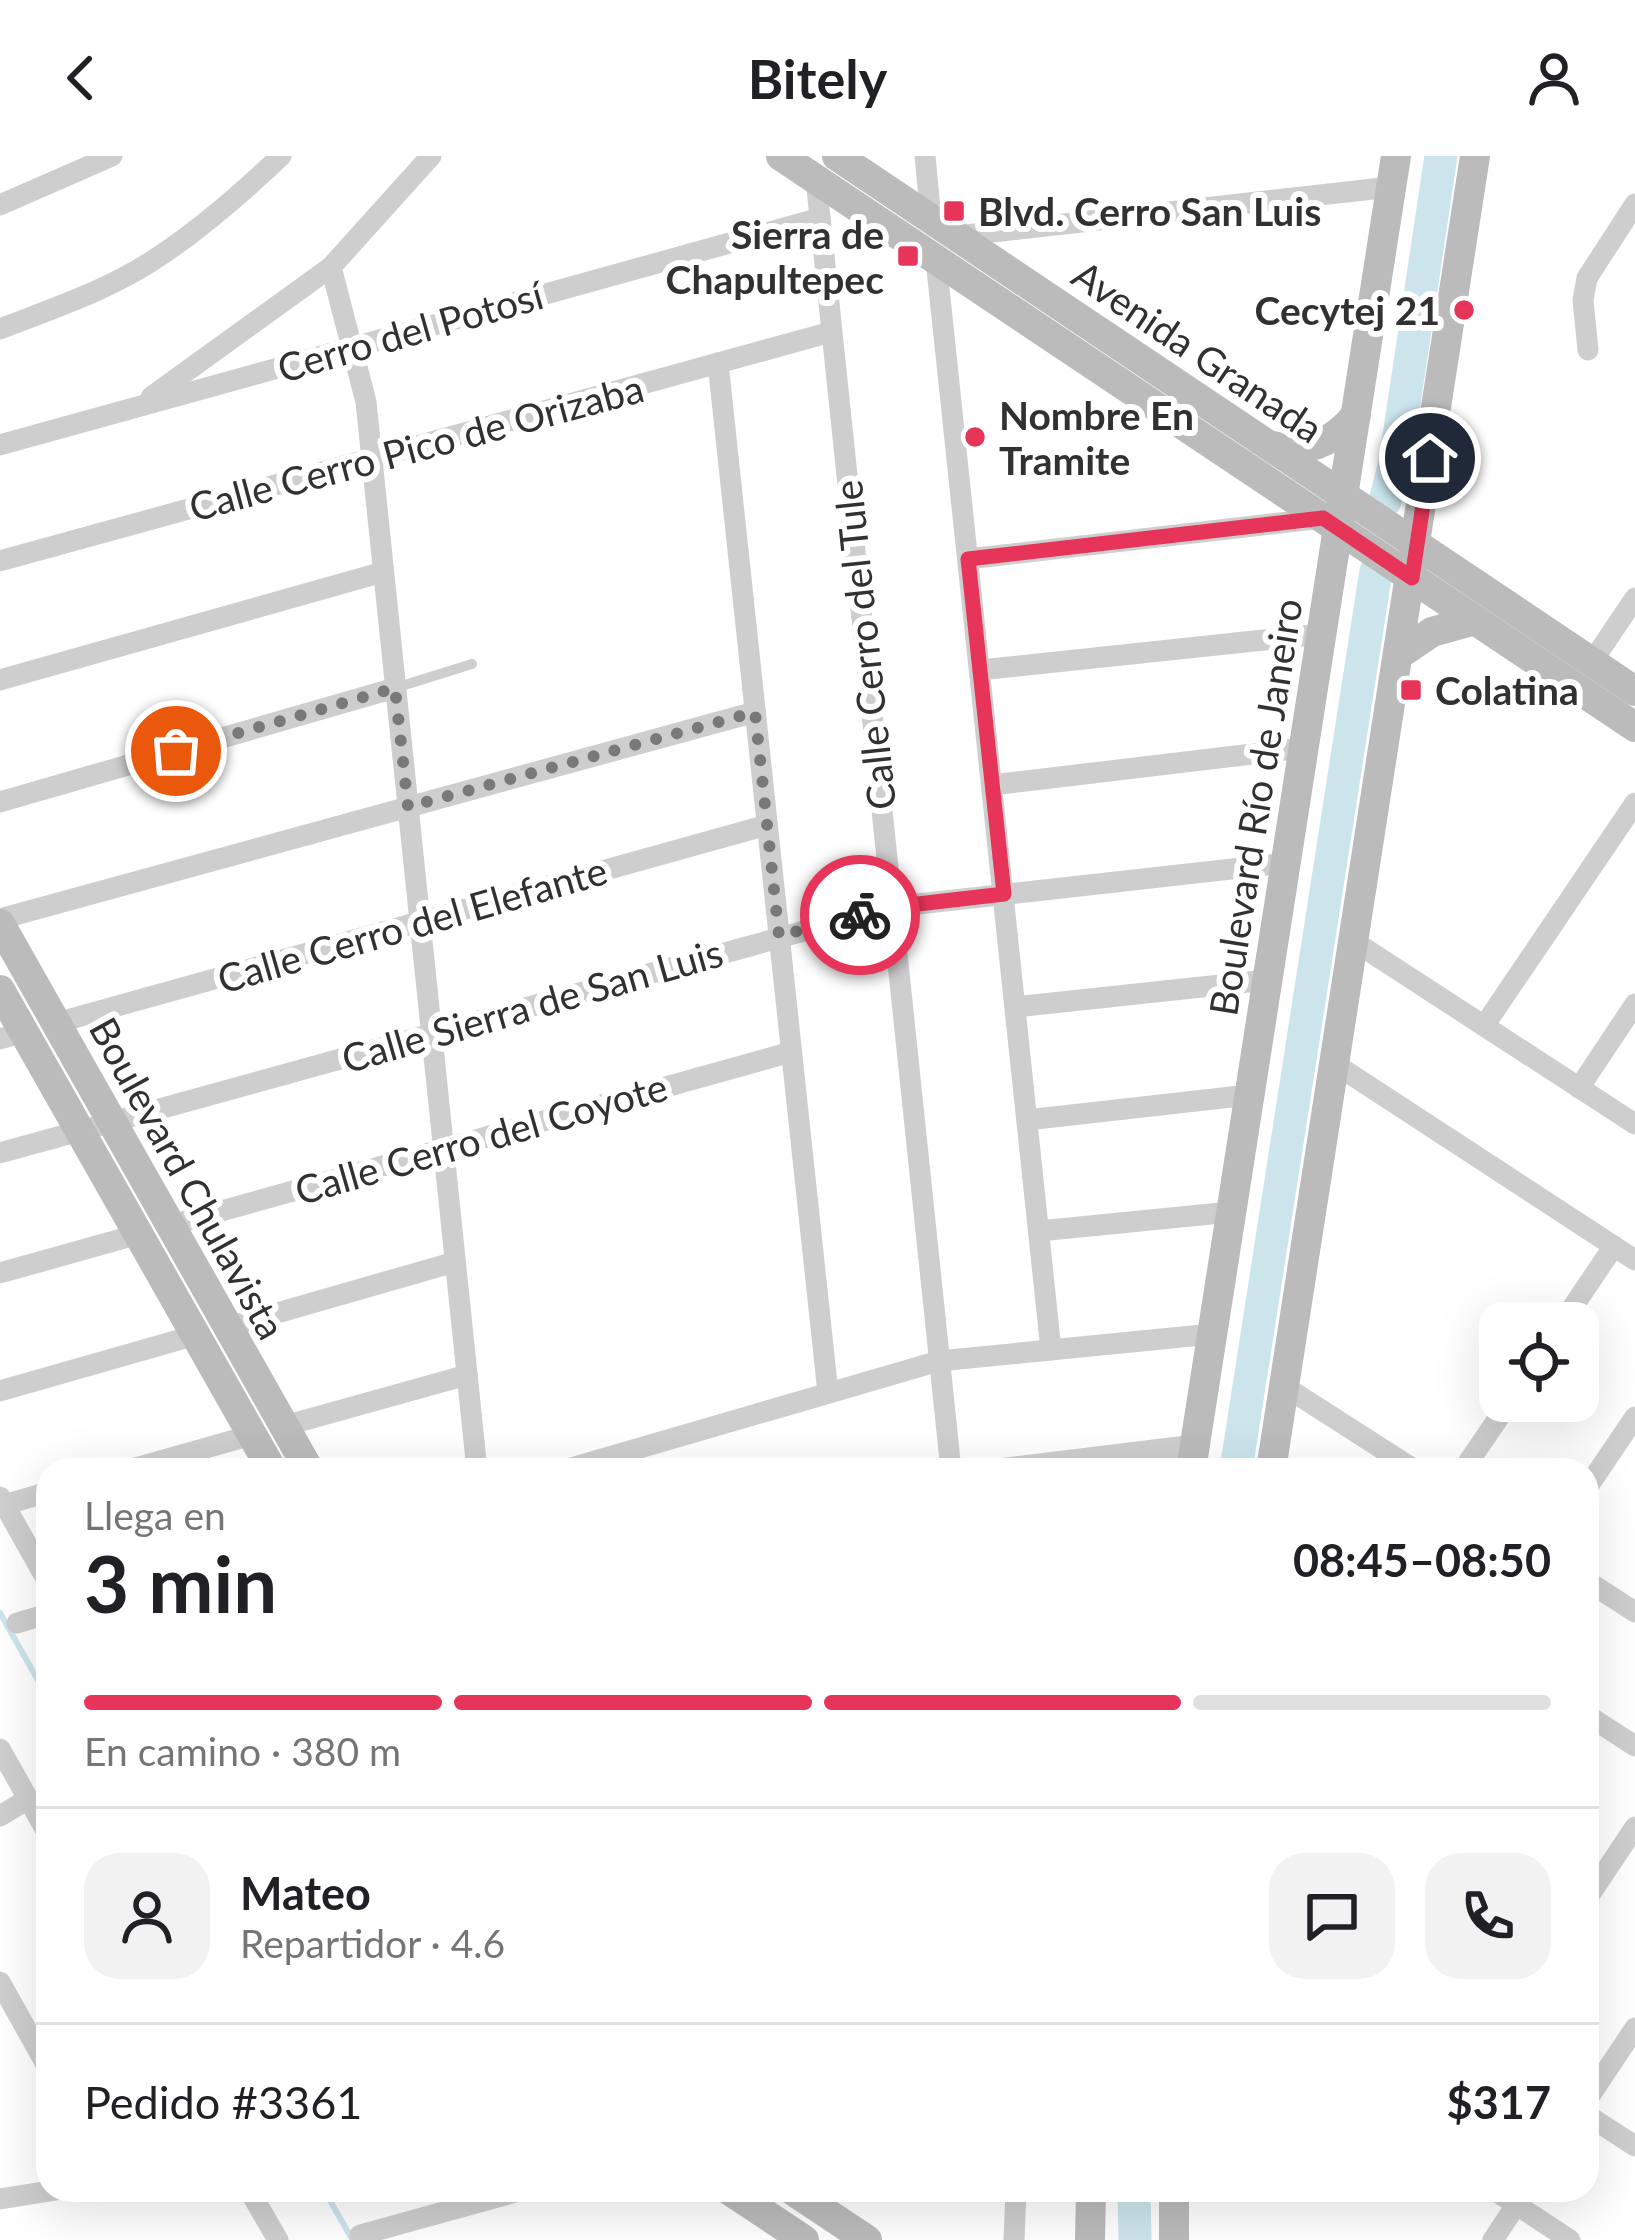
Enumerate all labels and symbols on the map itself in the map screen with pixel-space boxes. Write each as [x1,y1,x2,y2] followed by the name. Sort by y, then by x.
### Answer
[978,188,1321,234] place label: Blvd. Cerro San Luis
[941,198,967,224] marker: Blvd. Cerro San Luis
[666,211,884,302] place label: Sierra de Chapultepec
[895,243,921,269] marker: Sierra de Chapultepec
[1064,251,1332,451] street label: Avenida Granada
[272,271,550,391] street label: Cerro del Potosí
[1255,287,1440,333] place label: Cecytej 21
[1451,297,1477,323] marker: Cecytej 21
[184,364,648,530] street label: Calle Cerro Pico de Orizaba
[999,392,1194,483] place label: Nombre En Tramite
[1379,407,1481,509] pin
[962,424,988,450] marker: Nombre En Tramite
[824,478,904,812] street label: Calle Cerro del Tule
[1199,595,1311,1019] street label: Boulevard Río de Janeiro
[1435,667,1579,713] place label: Colatina
[1398,677,1424,703] marker: Colatina
[125,700,227,802] pin
[212,846,612,1002] street label: Calle Cerro del Elefante
[800,855,920,975] courier
[336,929,728,1081] street label: Calle Sierra de San Luis
[81,1009,295,1347] street label: Boulevard Chulavista
[290,1063,672,1213] street label: Calle Cerro del Coyote

